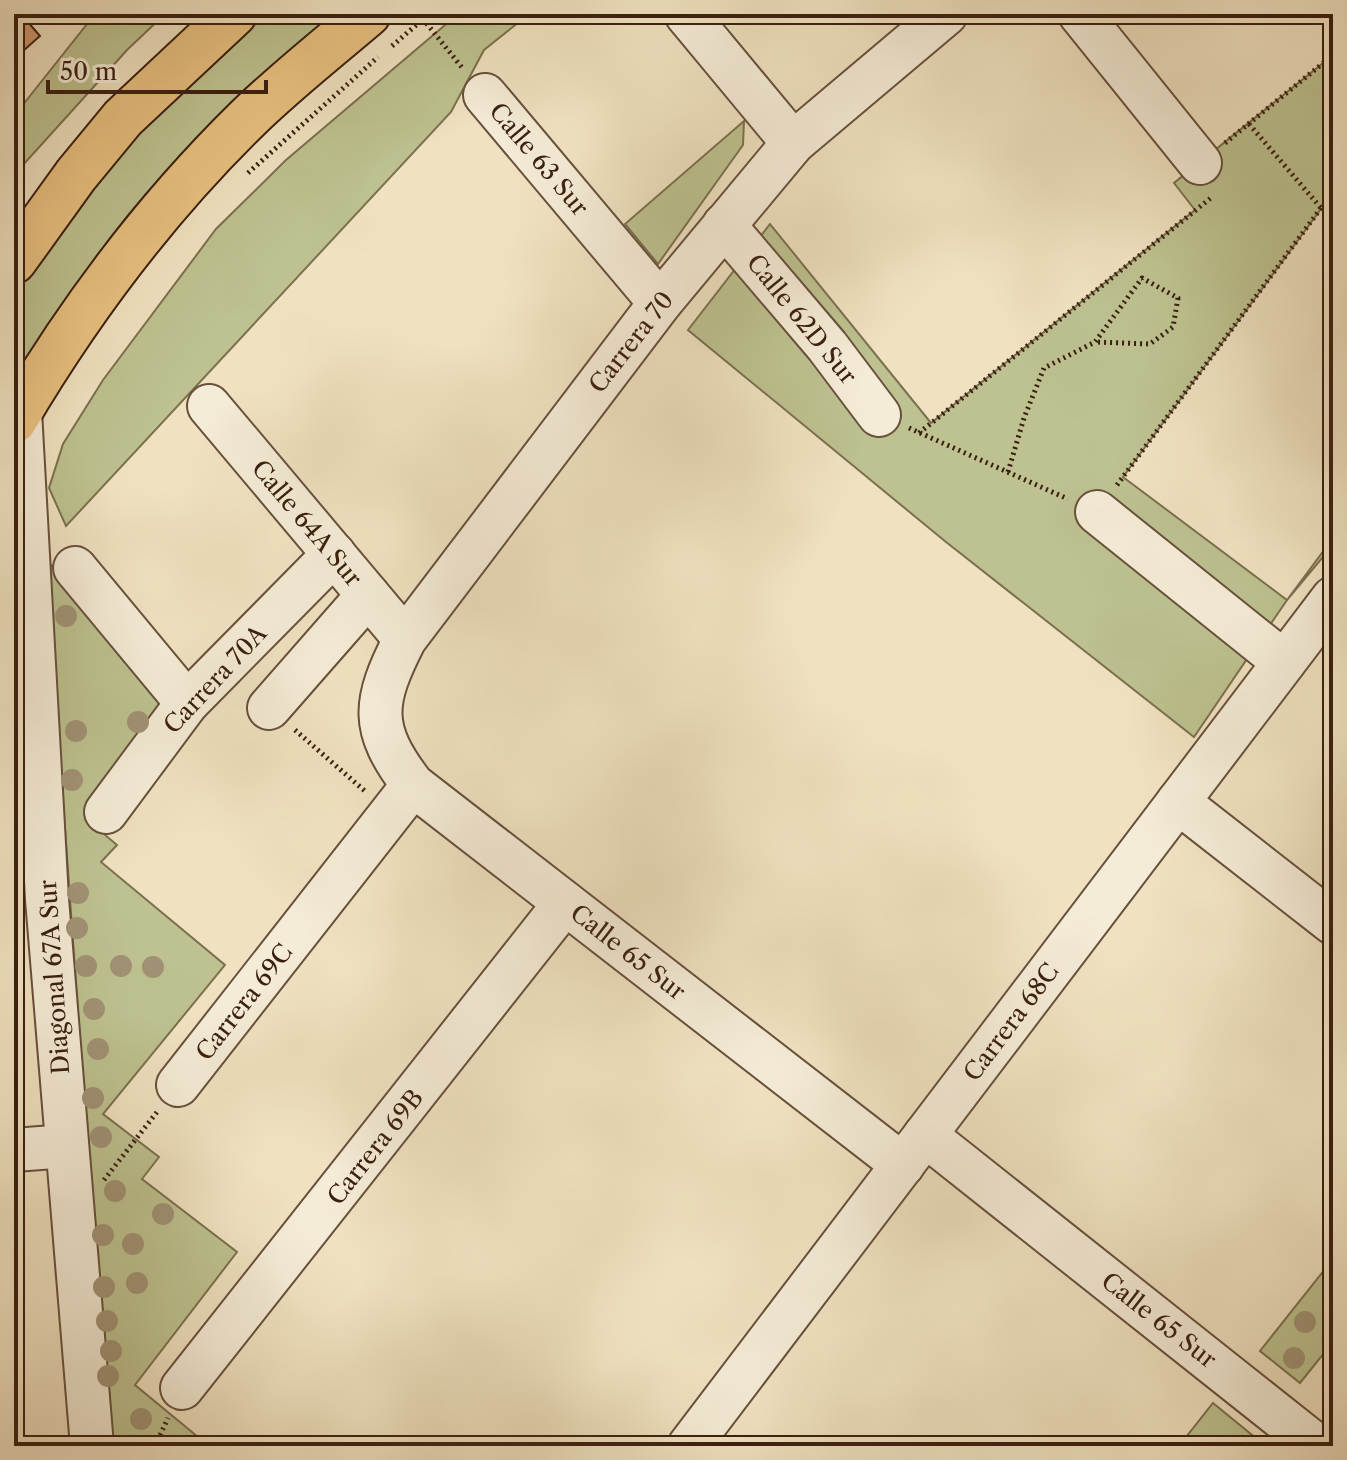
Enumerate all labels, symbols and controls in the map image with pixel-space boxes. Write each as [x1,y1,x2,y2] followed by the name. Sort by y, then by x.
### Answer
[48,44,266,94] scale bar
[60,57,117,86] text: 50 m
[483,97,595,221] street label: Calle 63 Sur
[741,248,863,390] street label: Calle 62D Sur
[583,286,679,398] street label: Carrera 70
[246,454,368,592] street label: Calle 64A Sur
[157,618,273,739] street label: Carrera 70A
[33,879,75,1075] street label: Diagonal 67A Sur
[565,898,691,1006] street label: Calle 65 Sur
[190,938,298,1066] street label: Carrera 69C
[957,957,1065,1087] street label: Carrera 68C
[321,1084,429,1210] street label: Carrera 69B
[1096,1266,1222,1374] street label: Calle 65 Sur

